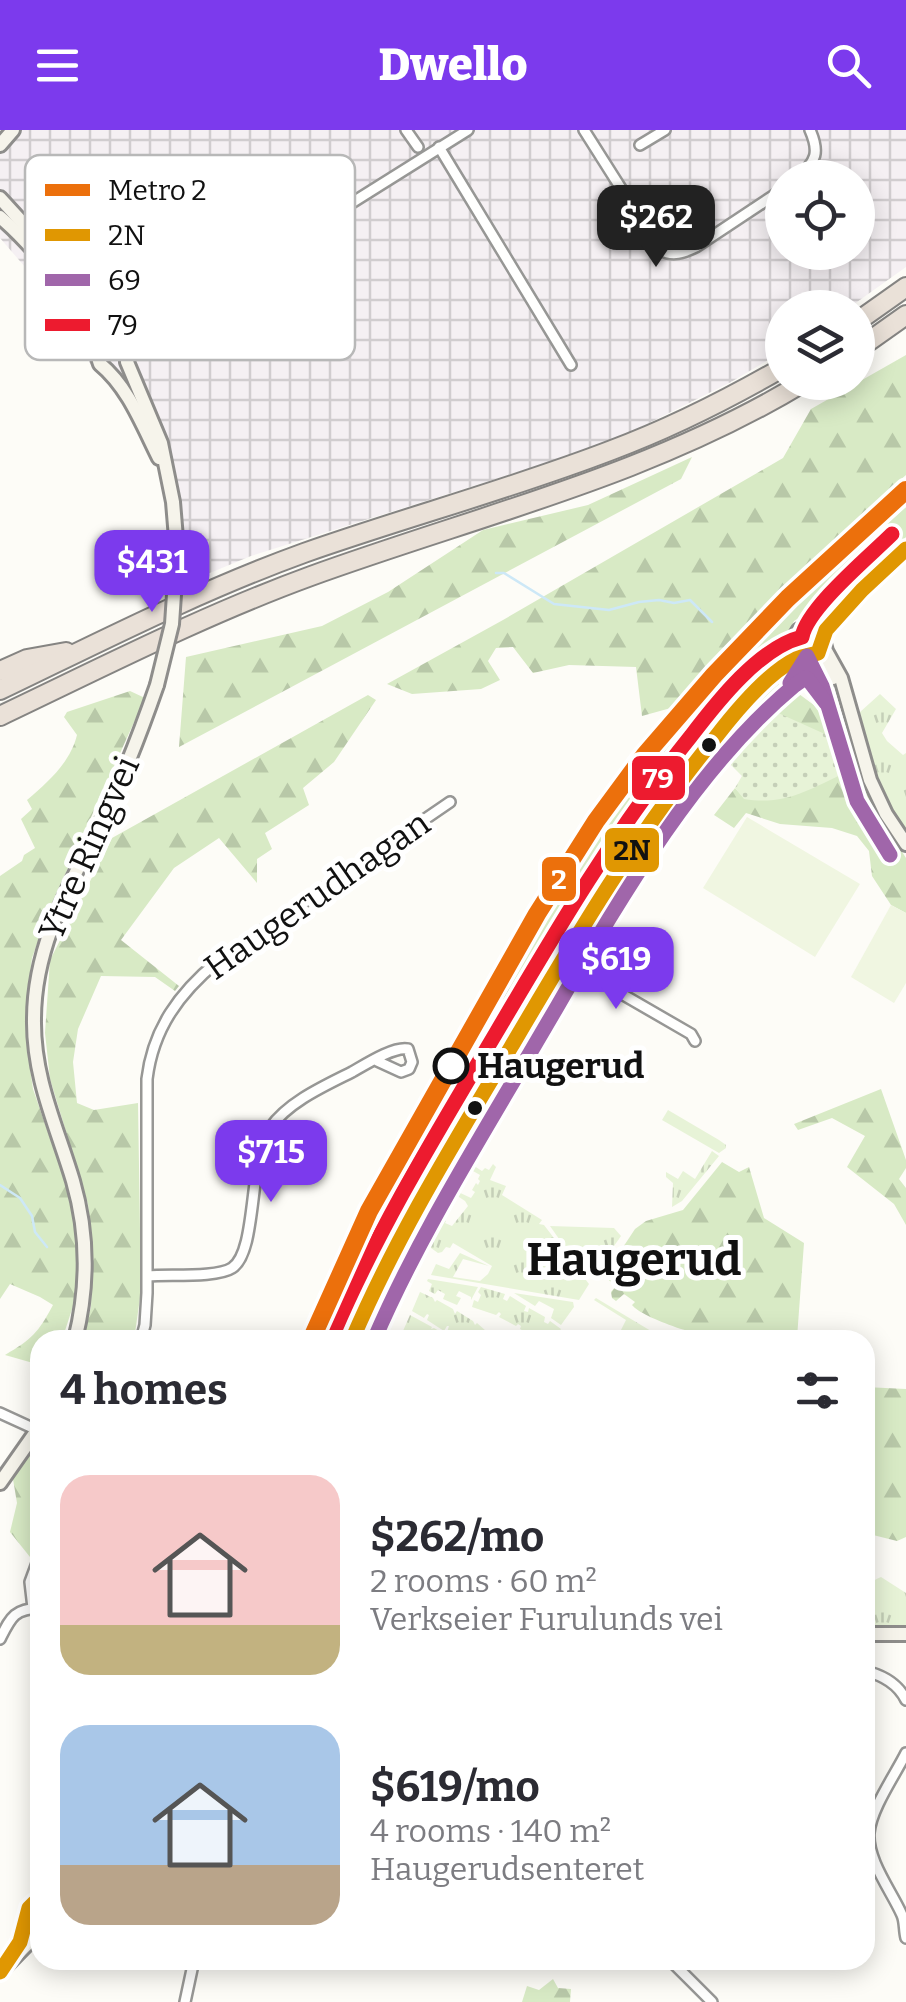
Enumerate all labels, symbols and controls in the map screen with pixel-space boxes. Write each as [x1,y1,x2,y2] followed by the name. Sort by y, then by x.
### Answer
[30,38,85,93] icon: menu
[378,38,528,92] text: Dwello
[821,38,876,93] icon: search
[25,155,355,360] legend
[765,160,875,400] map controls
[765,160,875,270] button: locate
[108,174,207,207] text: Metro 2
[597,185,715,270] pin: $262
[619,198,693,236] text: $262
[108,219,145,252] text: 2N
[108,264,141,297] text: 69
[765,290,875,400] button: layers
[108,309,138,342] text: 79
[93,530,211,615] pin: $431
[116,543,188,581] text: $431
[699,735,719,755] unlabelled marker
[30,750,148,946] street label: Ytre Ringvei
[630,754,687,802] line badge: 79
[642,762,674,795] text: 79
[196,802,438,988] street label: Haugerudhagan
[603,826,661,874] line badge: 2N
[613,834,651,867] text: 2N
[540,855,578,903] line badge: 2
[551,863,567,896] text: 2
[557,927,675,1012] pin: $619
[581,940,651,978] text: $619
[477,1045,644,1087] place label: Haugerud
[434,1049,468,1083] marker: Haugerud
[465,1098,485,1118] unlabelled marker
[212,1120,330,1205] pin: $715
[237,1133,305,1171] text: $715
[526,1233,742,1287] district label: Haugerud
[790,1363,845,1418] icon: filters
[60,1365,228,1415] text: 4 homes
[370,1512,544,1562] text: $262/mo
[140,1515,260,1635] icon: home
[370,1562,597,1600] text: 2 rooms · 60 m²
[370,1600,723,1638] text: Verkseier Furulunds vei
[370,1762,540,1812] text: $619/mo
[140,1765,260,1885] icon: home
[370,1812,611,1850] text: 4 rooms · 140 m²
[370,1850,644,1888] text: Haugerudsenteret

